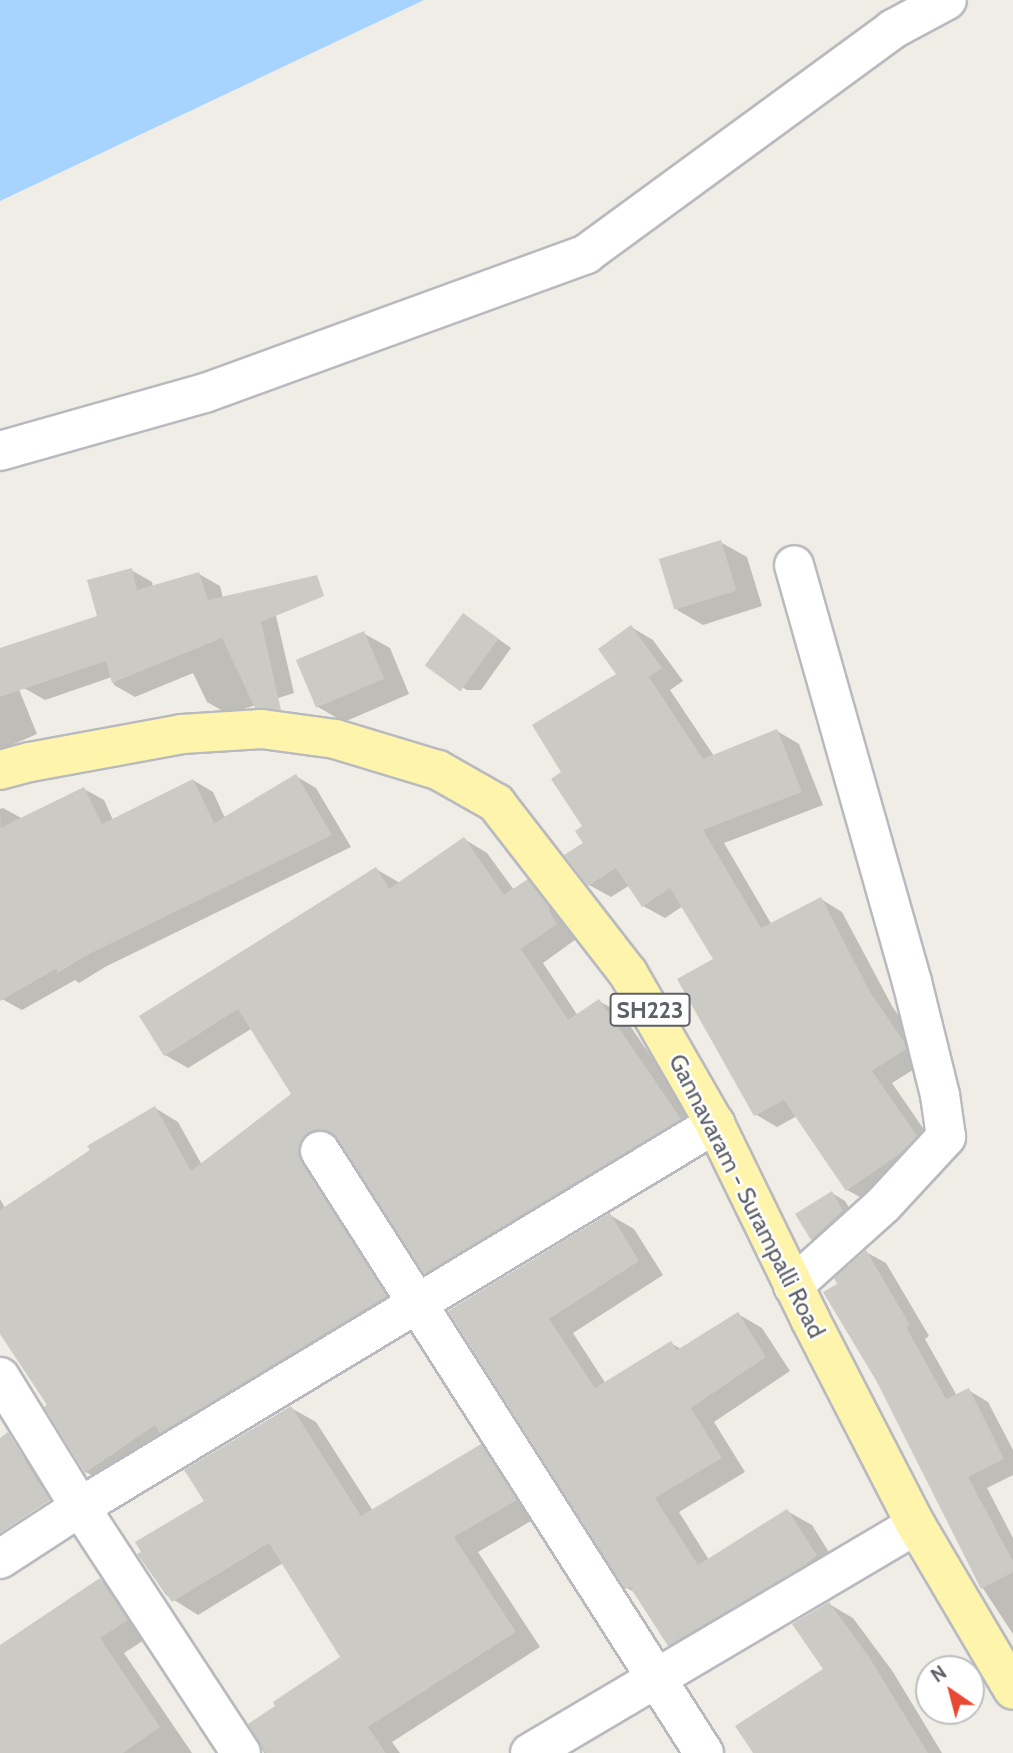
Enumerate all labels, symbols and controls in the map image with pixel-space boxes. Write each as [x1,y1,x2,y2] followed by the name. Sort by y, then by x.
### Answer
[608,990,692,1030] road number: SH223
[663,1049,831,1343] street label: Gannavaram - Surampalli Road
[915,1655,985,1725] north arrow
[927,1661,951,1687] text: N

